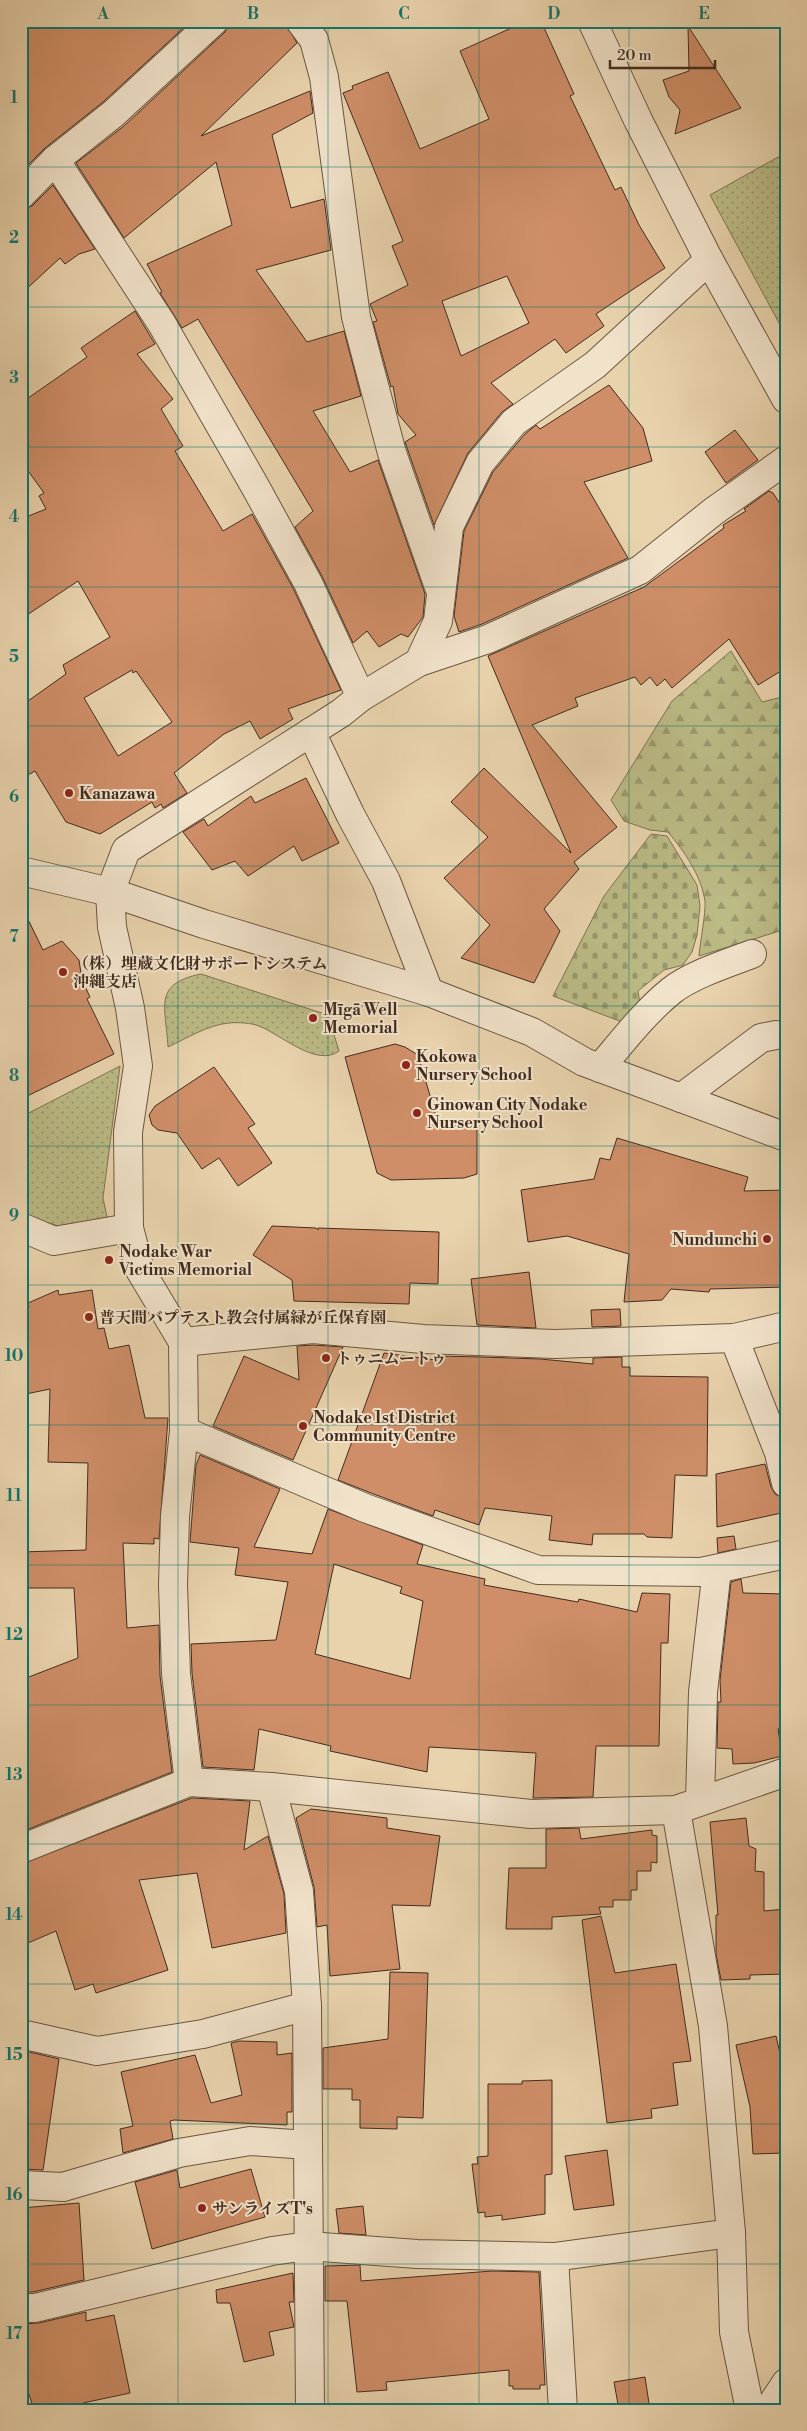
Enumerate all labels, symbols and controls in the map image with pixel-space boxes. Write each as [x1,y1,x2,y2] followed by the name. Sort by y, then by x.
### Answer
[96,4,109,24] text: A
[247,4,259,24] text: B
[398,4,410,24] text: C
[548,4,561,24] text: D
[698,4,710,24] text: E
[610,38,714,70] scale bar
[617,46,652,65] text: 20 m
[10,88,18,108] text: 1
[9,228,19,248] text: 2
[9,368,19,388] text: 3
[9,507,20,527] text: 4
[9,647,19,667] text: 5
[79,784,156,804] place label: Kanazawa
[9,787,19,807] text: 6
[63,787,75,799] marker: Kanazawa
[9,927,19,947] text: 7
[73,954,327,992] place label: （株）埋蔵文化財サポートシステム 沖縄支店
[57,966,69,978] marker: （株）埋蔵文化財サポートシステム 沖縄支店
[323,1000,399,1038] place label: Mīgā Well Memorial
[307,1012,319,1024] marker: Mīgā Well Memorial
[416,1047,533,1085] place label: Kokowa Nursery School
[400,1059,412,1071] marker: Kokowa Nursery School
[9,1066,19,1086] text: 8
[427,1095,588,1133] place label: Ginowan City Nodake Nursery School
[411,1107,423,1119] marker: Ginowan City Nodake Nursery School
[9,1206,19,1226] text: 9
[672,1230,757,1250] place label: Nundunchi
[761,1233,773,1245] marker: Nundunchi
[118,1242,253,1280] place label: Nodake War Victims Memorial
[103,1254,115,1266] marker: Nodake War Victims Memorial
[99,1308,386,1328] place label: 普天間バプテスト教会付属緑が丘保育園
[83,1311,95,1323] marker: 普天間バプテスト教会付属緑が丘保育園
[5,1346,23,1366] text: 10
[336,1349,446,1369] place label: トゥニムートゥ
[320,1352,332,1364] marker: トゥニムートゥ
[313,1408,456,1446] place label: Nodake 1st District Community Centre
[297,1420,309,1432] marker: Nodake 1st District Community Centre
[6,1486,22,1506] text: 11
[5,1625,23,1645] text: 12
[5,1765,23,1785] text: 13
[5,1905,23,1925] text: 14
[5,2045,23,2065] text: 15
[5,2185,23,2205] text: 16
[212,2199,313,2219] place label: サンライズT's
[196,2202,208,2214] marker: サンライズT's
[6,2324,23,2344] text: 17

